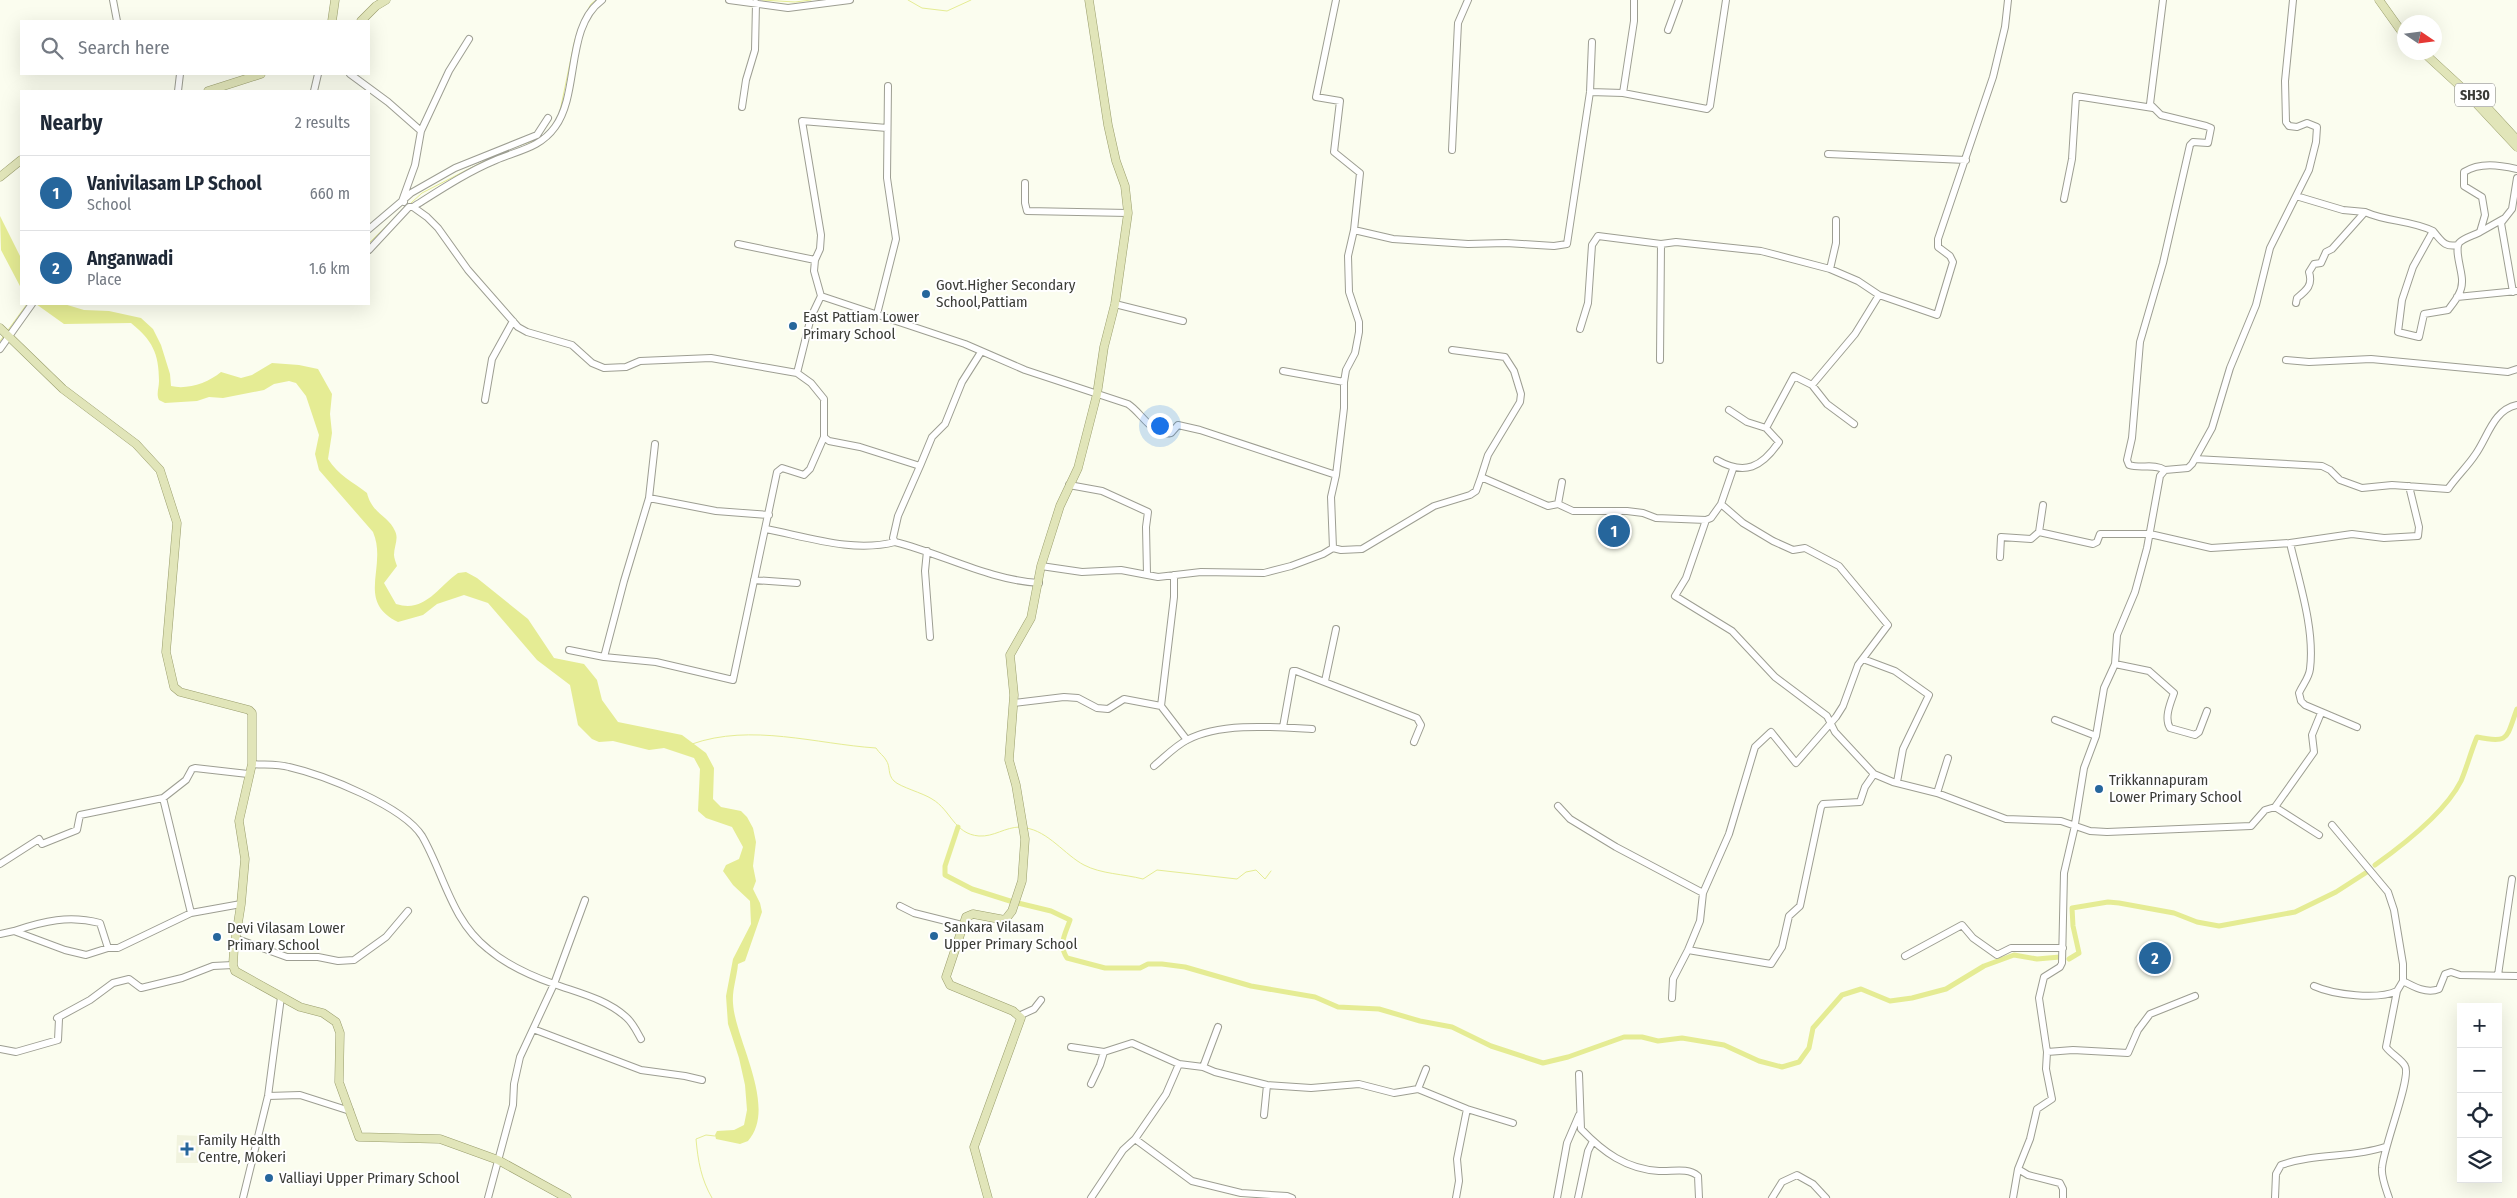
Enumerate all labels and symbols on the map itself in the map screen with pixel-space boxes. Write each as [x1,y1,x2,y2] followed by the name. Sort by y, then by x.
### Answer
[2397,15,2442,60] north arrow
[2455,84,2495,106] road number: SH30
[936,276,1076,311] place label: Govt.Higher Secondary School,Pattiam
[920,288,932,300] marker: Govt.Higher Secondary School,Pattiam
[803,308,920,343] place label: East Pattiam Lower Primary School
[787,320,799,332] marker: East Pattiam Lower Primary School
[1147,413,1173,439] your location
[1598,512,1630,550] pin: 1
[2109,771,2242,806] place label: Trikkannapuram Lower Primary School
[2093,783,2105,795] marker: Trikkannapuram Lower Primary School
[944,918,1077,953] place label: Sankara Vilasam Upper Primary School
[227,919,346,954] place label: Devi Vilasam Lower Primary School
[928,930,940,942] marker: Sankara Vilasam Upper Primary School
[211,931,223,943] marker: Devi Vilasam Lower Primary School
[2139,939,2171,977] pin: 2
[198,1131,286,1166] place label: Family Health Centre, Mokeri
[180,1142,194,1156] marker: Family Health Centre, Mokeri
[279,1169,459,1187] place label: Valliayi Upper Primary School
[263,1172,275,1184] marker: Valliayi Upper Primary School

